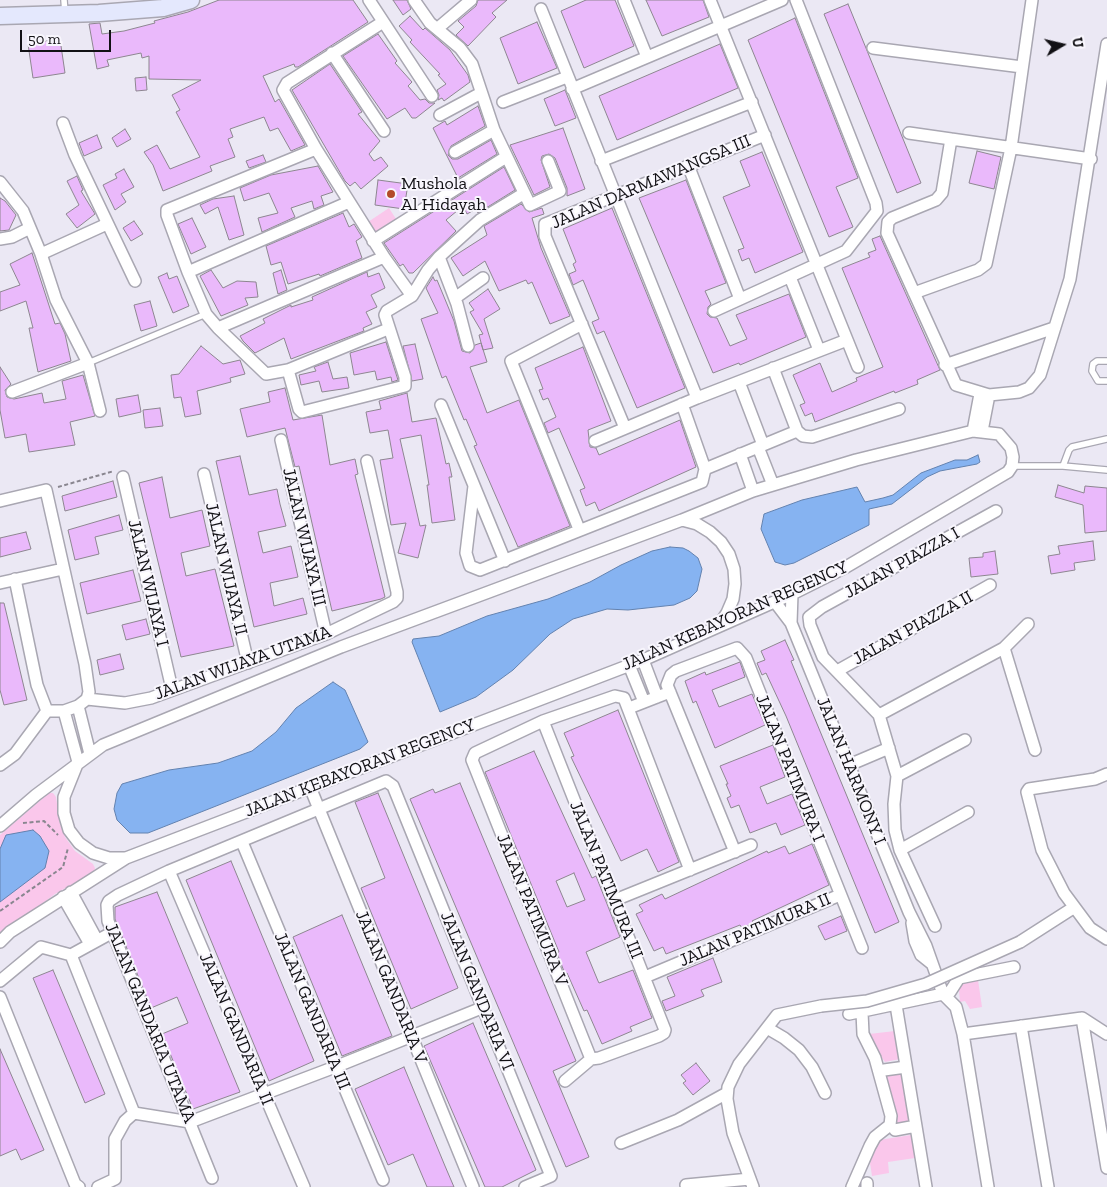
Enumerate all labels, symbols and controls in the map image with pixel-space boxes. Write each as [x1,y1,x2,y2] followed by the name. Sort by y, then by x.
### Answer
[22,20,114,52] scale bar
[1037,20,1087,70] north arrow
[28,30,61,48] text: 50 m
[1068,36,1086,49] text: U
[548,130,754,234] street label: JALAN DARMAWANGSA III
[401,173,486,215] place label: Mushola Al Hidayah
[385,188,397,200] marker: Mushola Al Hidayah
[278,466,330,608] street label: JALAN WIJAYA III
[200,500,252,638] street label: JALAN WIJAYA II
[123,517,173,649] street label: JALAN WIJAYA I
[841,523,963,603] street label: JALAN PIAZZA I
[619,556,851,676] street label: JALAN KEBAYORAN REGENCY
[849,586,977,670] street label: JALAN PIAZZA II
[152,621,334,705] street label: JALAN WIJAYA UTAMA
[751,691,829,845] street label: JALAN PATIMURA I
[812,694,890,848] street label: JALAN HARMONY I
[242,714,478,822] street label: JALAN KEBAYORAN REGENCY
[564,798,648,962] street label: JALAN PATIMURA III
[492,831,572,989] street label: JALAN PATIMURA V
[676,888,834,972] street label: JALAN PATIMURA II
[350,907,432,1067] street label: JALAN GANDARIA V
[435,908,519,1074] street label: JALAN GANDARIA VI
[100,920,200,1126] street label: JALAN GANDARIA UTAMA
[269,929,355,1093] street label: JALAN GANDARIA III
[194,950,278,1108] street label: JALAN GANDARIA II

